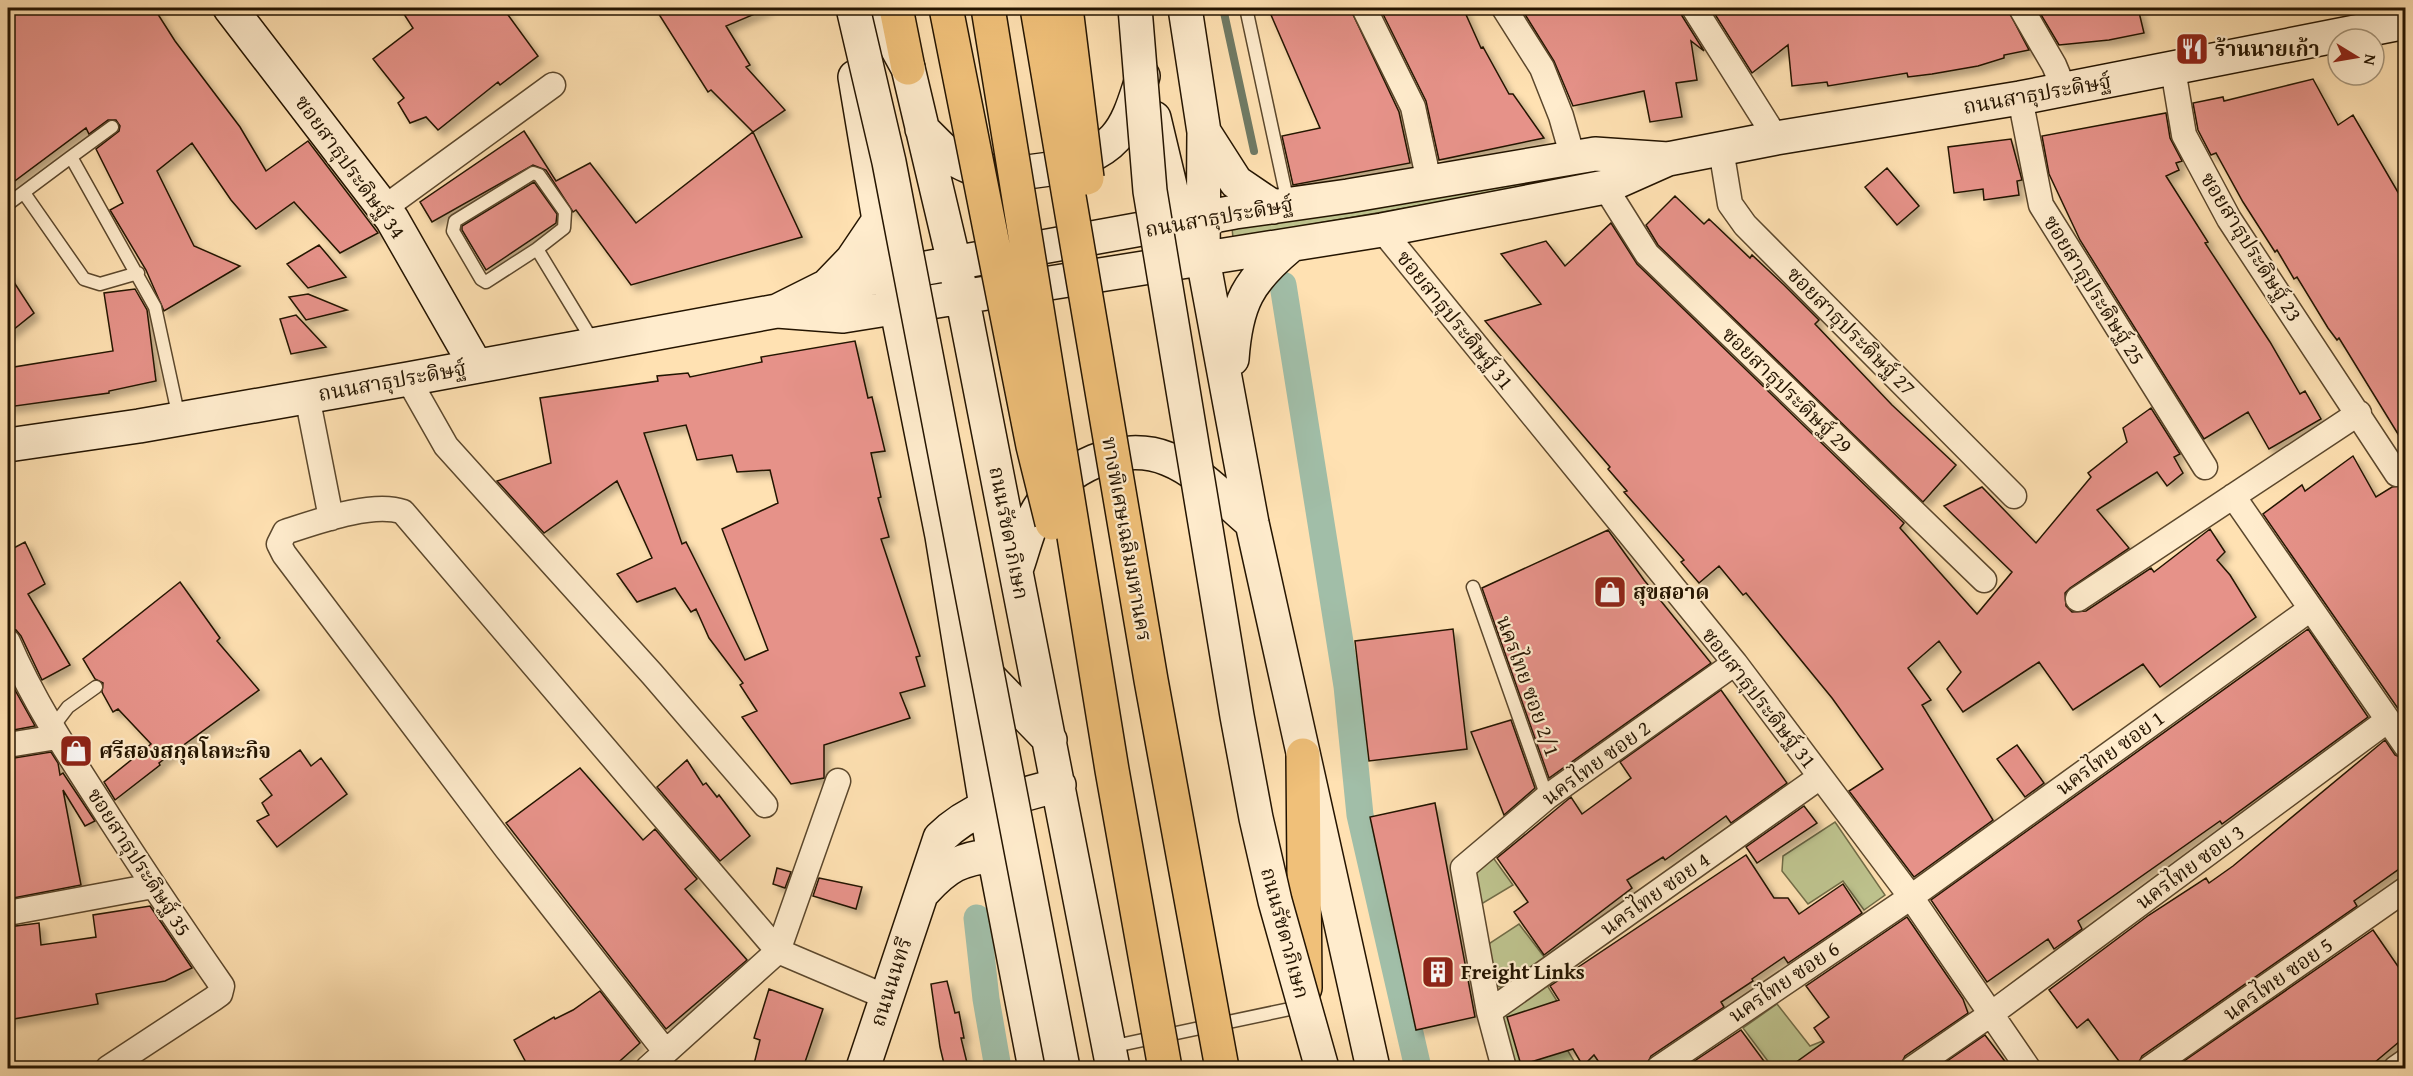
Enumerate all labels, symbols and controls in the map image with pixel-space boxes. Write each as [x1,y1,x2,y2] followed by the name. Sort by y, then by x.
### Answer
[2326,27,2386,87] north arrow
[2174,31,2210,67] restaurant icon: ร้านนายเก้า
[2215,33,2320,64] place label: ร้านนายเก้า
[2358,52,2384,68] text: N
[1961,65,2113,122] street label: ถนนสาธุประดิษฐ์
[287,88,413,245] street label: ซอยสาธุประดิษฐ์ 34
[2193,166,2310,328] street label: ซอยสาธุประดิษฐ์ 23
[1143,188,1295,245] street label: ถนนสาธุประดิษฐ์
[2036,209,2153,371] street label: ซอยสาธุประดิษฐ์ 25
[1389,243,1521,396] street label: ซอยสาธุประดิษฐ์ 31
[1780,259,1923,402] street label: ซอยสาธุประดิษฐ์ 27
[1715,319,1860,460] street label: ซอยสาธุประดิษฐ์ 29
[316,352,468,409] street label: ถนนสาธุประดิษฐ์
[1094,434,1161,644] street label: ทางพิเศษเฉลิมมหานคร
[981,464,1038,602] street label: ถนนรัชดาภิเษก
[1592,574,1628,610] shop icon: สุขสอาด
[1633,576,1709,607] place label: สุขสอาด
[1489,611,1568,761] street label: นครไทย ซอย 2/1
[1694,621,1824,775] street label: ซอยสาธุประดิษฐ์ 31
[2049,702,2171,803] street label: นครไทย ซอย 1
[1535,712,1657,813] street label: นครไทย ซอย 2
[58,733,94,769] shop icon: ศรีสองสกุลโลหะกิจ
[99,735,271,766] place label: ศรีสองสกุลโลหะกิจ
[80,781,199,942] street label: ซอยสาธุประดิษฐ์ 35
[2129,816,2251,917] street label: นครไทย ซอย 3
[1593,844,1716,943] street label: นครไทย ซอย 4
[1253,864,1318,1002] street label: ถนนรัชดาภิเษก
[2216,929,2339,1028] street label: นครไทย ซอย 5
[862,933,920,1031] street label: ถนนนนทรี
[1722,933,1845,1030] street label: นครไทย ซอย 6
[1420,954,1456,990] building icon: Freight Links
[1461,956,1585,987] place label: Freight Links

